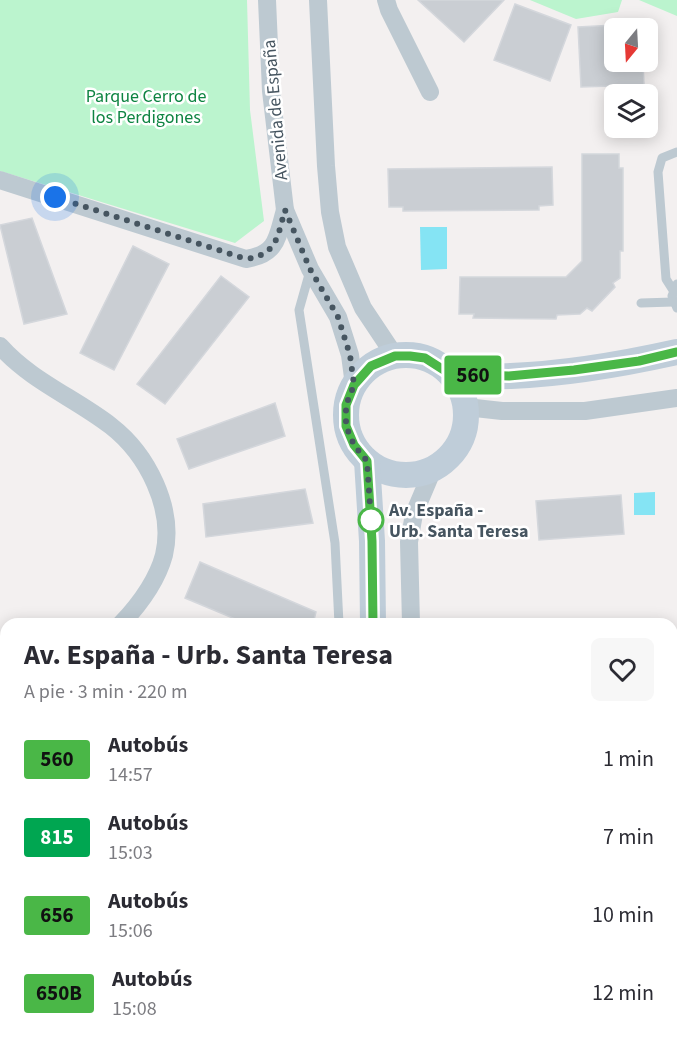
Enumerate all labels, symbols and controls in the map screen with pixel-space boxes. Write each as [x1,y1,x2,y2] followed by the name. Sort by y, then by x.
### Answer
[604,18,658,72] north arrow
[604,18,658,138] map controls
[257,39,294,181] street label: Avenida de España
[86,84,206,130] park label: Parque Cerro de los Perdigones
[604,84,658,138] button: layers
[40,182,70,212] your location
[438,356,508,394] line badge: 560
[456,360,490,390] text: 560
[388,498,528,544] place label: Av. España - Urb. Santa Teresa
[358,507,384,533] marker: Av. España - Urb. Santa Teresa
[24,635,393,675] text: Av. España - Urb. Santa Teresa
[591,638,654,701] button: heart
[24,678,188,706] text: A pie · 3 min · 220 m
[108,729,188,761] text: Autobús
[603,743,654,775] text: 1 min
[40,744,74,774] text: 560
[108,761,153,789] text: 14:57
[108,807,188,839] text: Autobús
[603,821,654,853] text: 7 min
[40,822,74,852] text: 815
[108,839,153,867] text: 15:03
[108,885,188,917] text: Autobús
[592,899,654,931] text: 10 min
[40,900,74,930] text: 656
[108,917,153,945] text: 15:06
[112,963,192,995] text: Autobús
[592,977,654,1009] text: 12 min
[36,978,82,1008] text: 650B
[112,995,157,1023] text: 15:08

